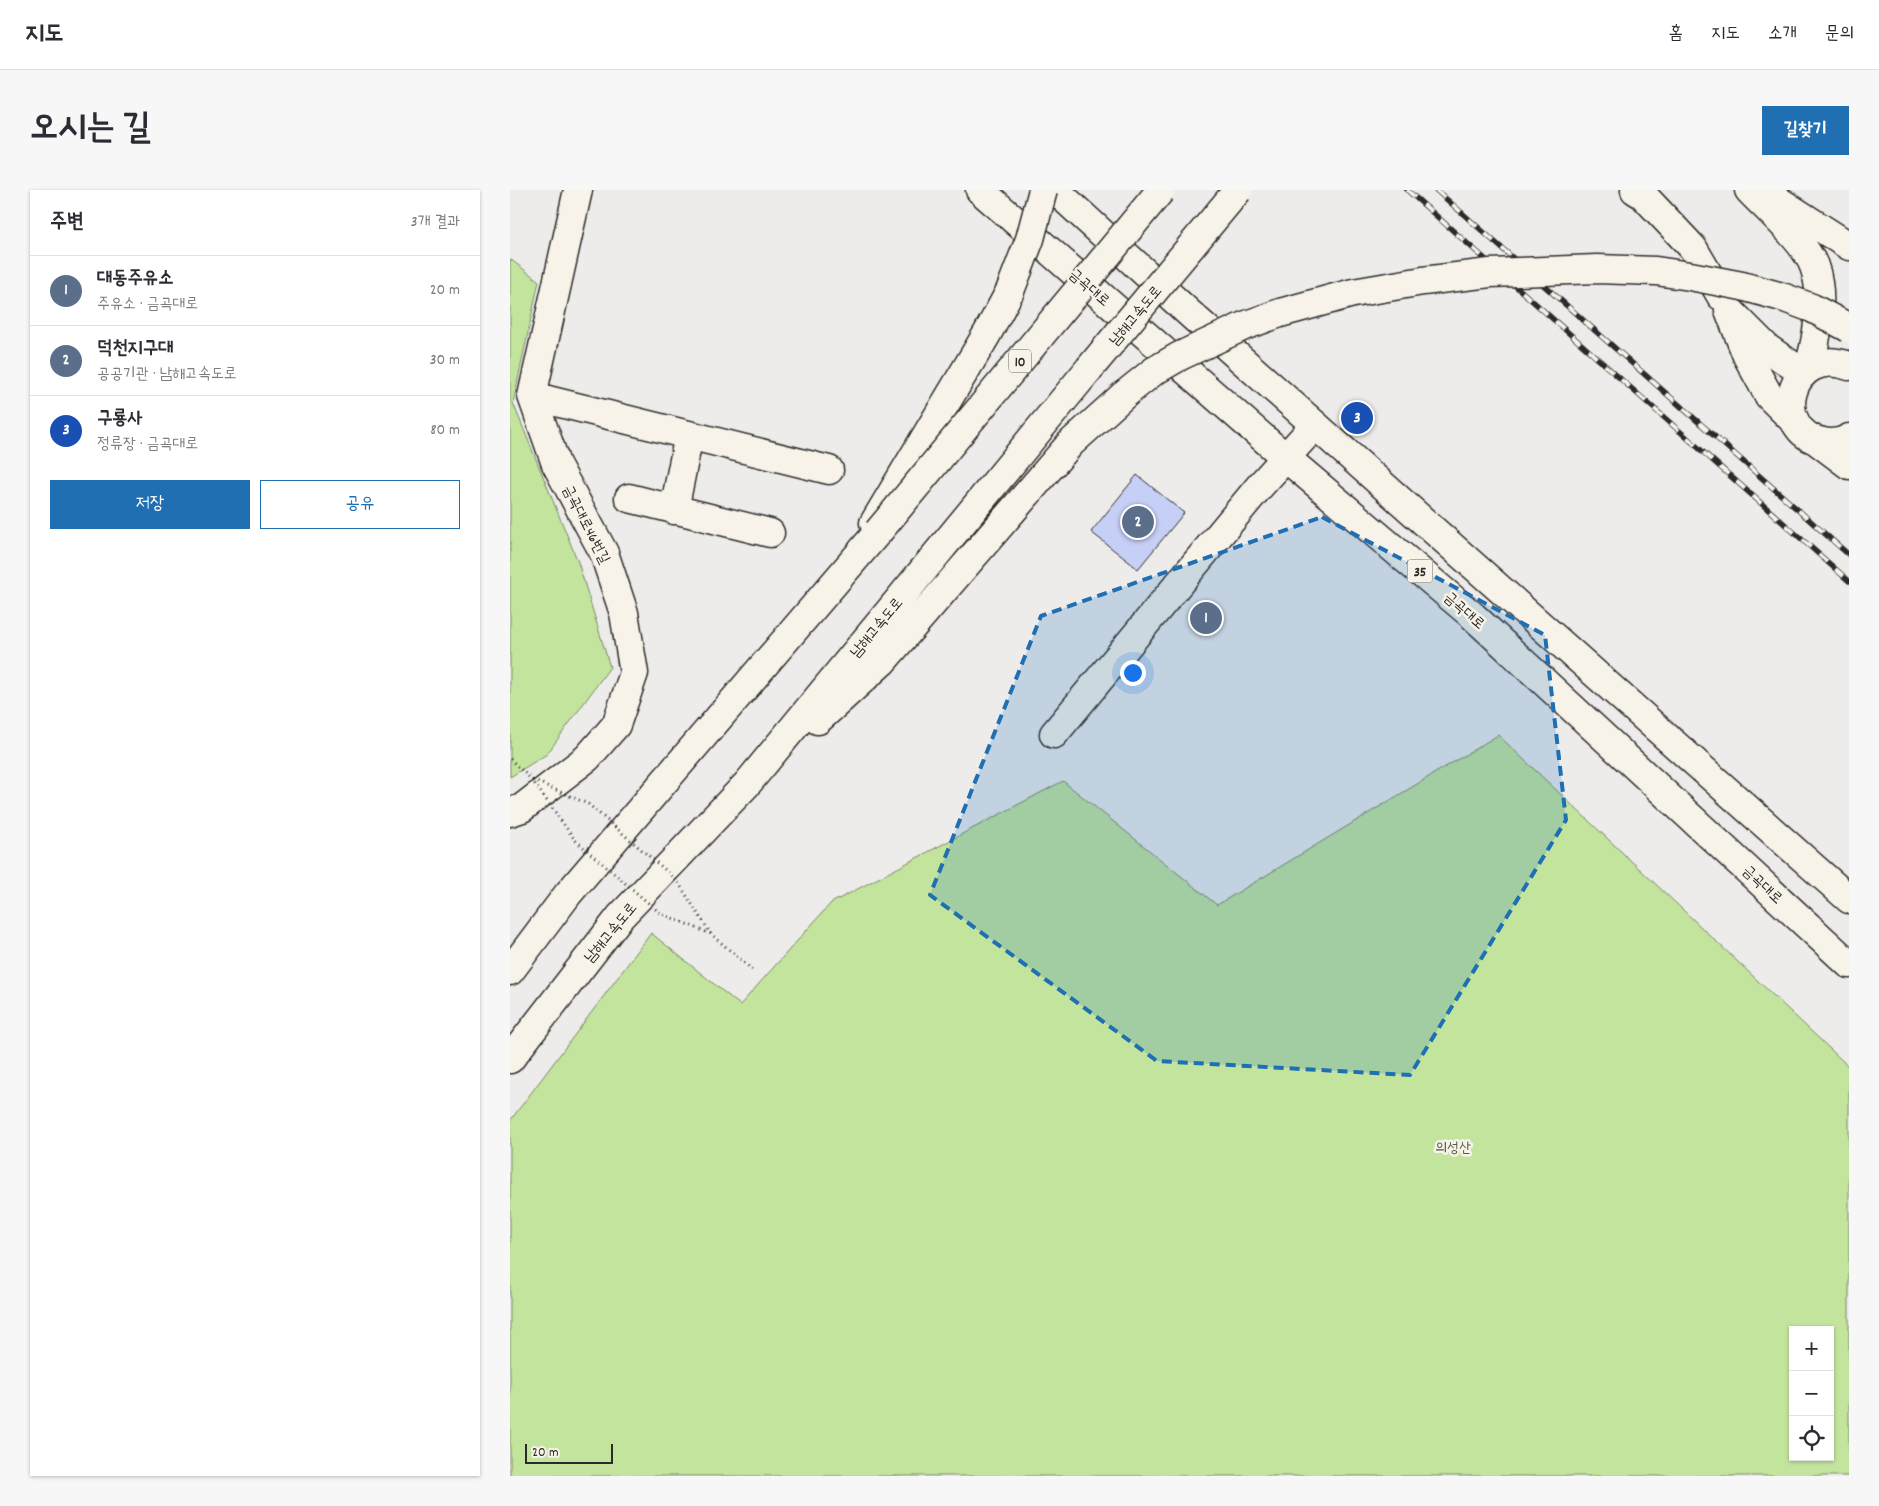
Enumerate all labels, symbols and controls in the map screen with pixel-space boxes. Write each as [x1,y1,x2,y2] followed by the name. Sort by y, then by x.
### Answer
[25,18,64,52] text: 지도
[1669,22,1683,47] text: 홈
[1711,22,1740,47] text: 지도
[1768,22,1797,47] text: 소개
[1825,22,1854,47] text: 문의
[30,105,151,155] text: 오시는 길
[1762,106,1849,155] button: 길찾기
[50,208,84,238] text: 주변
[411,211,460,234] text: 3개 결과
[1063,264,1114,313] street label: 금곡대로
[97,266,173,293] text: 대동주유소
[64,279,68,302] text: 1
[430,279,460,302] text: 20 m
[1105,281,1168,351] street label: 남해고속도로
[97,293,198,316] text: 주유소 · 금곡대로
[97,336,173,363] text: 덕천지구대
[63,349,70,372] text: 2
[430,349,460,372] text: 30 m
[1009,350,1031,372] road number: 10
[97,363,237,386] text: 공공기관 · 남해고속도로
[1341,399,1373,437] pin: 3
[97,406,143,433] text: 구룡사
[62,419,70,442] text: 3
[430,419,460,442] text: 80 m
[97,433,198,456] text: 정류장 · 금곡대로
[50,480,250,529] button: 저장
[260,480,460,529] button: 공유
[556,482,615,568] street label: 금곡대로46번길
[1122,503,1154,541] pin: 2
[1408,560,1432,582] road number: 35
[1438,587,1489,636] street label: 금곡대로
[846,593,909,663] street label: 남해고속도로
[1190,599,1222,637] pin: 1
[1120,660,1146,686] your location
[1736,861,1787,910] street label: 금곡대로
[580,898,643,968] street label: 남해고속도로
[1435,1138,1471,1160] park label: 의성산
[1789,1326,1834,1461] map controls
[1789,1326,1834,1371] button: +
[1789,1371,1834,1416] button: −
[1789,1416,1834,1461] button: locate
[525,1441,612,1464] scale bar
[532,1443,559,1463] text: 20 m

